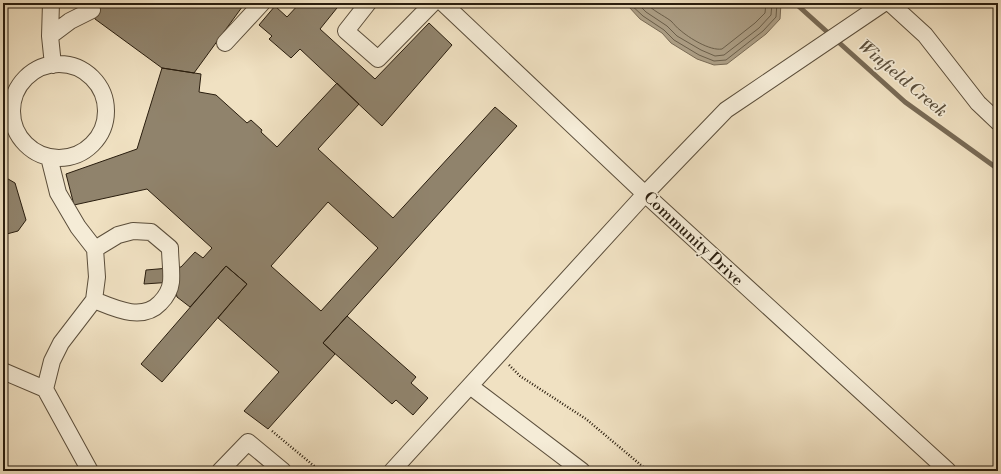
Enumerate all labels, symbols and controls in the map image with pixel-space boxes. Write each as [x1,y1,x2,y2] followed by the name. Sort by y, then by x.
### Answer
[853,35,951,122] water label: Winfield Creek
[639,187,747,290] street label: Community Drive

